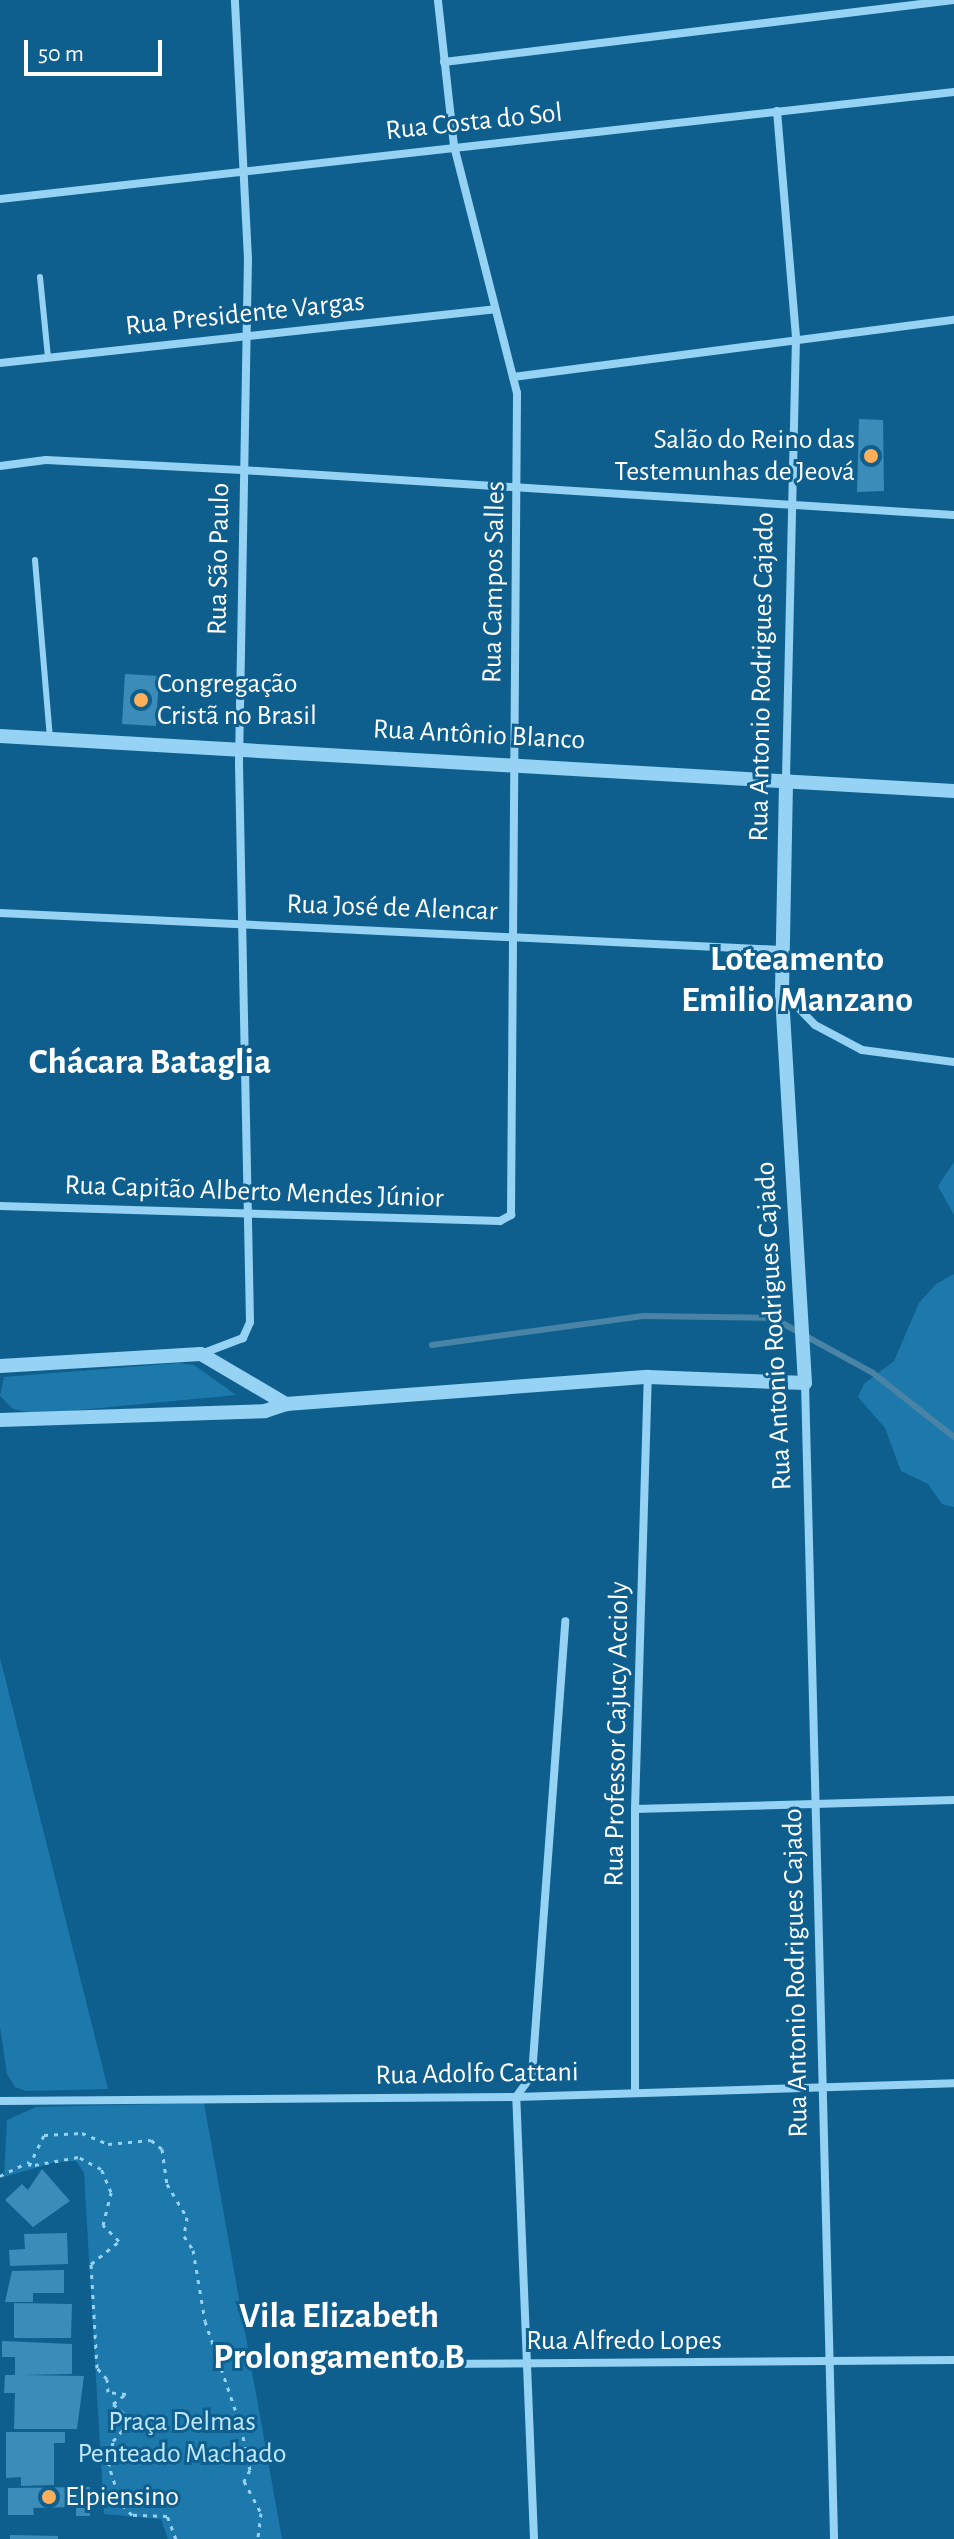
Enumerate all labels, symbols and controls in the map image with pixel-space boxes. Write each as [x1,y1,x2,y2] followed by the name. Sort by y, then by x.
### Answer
[28,24,166,74] scale bar
[38,42,84,66] text: 50 m
[384,96,564,148] street label: Rua Costa do Sol
[124,285,366,343] street label: Rua Presidente Vargas
[614,423,855,489] place label: Salão do Reino das Testemunhas de Jeová
[862,447,880,465] marker: Salão do Reino das Testemunhas de Jeová
[475,481,513,683] street label: Rua Campos Salles
[201,482,237,636] street label: Rua São Paulo
[742,512,782,842] street label: Rua Antonio Rodrigues Cajado
[157,667,317,733] place label: Congregação Cristã no Brasil
[132,691,150,709] marker: Congregação Cristã no Brasil
[372,713,586,757] street label: Rua Antônio Blanco
[286,888,498,928] street label: Rua José de Alencar
[681,937,913,1022] district label: Loteamento Emilio Manzano
[29,1041,271,1085] district label: Chácara Bataglia
[749,1161,799,1491] street label: Rua Antonio Rodrigues Cajado
[64,1169,444,1215] street label: Rua Capitão Alberto Mendes Júnior
[598,1581,636,1887] street label: Rua Professor Cajucy Accioly
[776,1808,816,2138] street label: Rua Antonio Rodrigues Cajado
[375,2055,579,2093] street label: Rua Adolfo Cattani
[213,2294,465,2379] district label: Vila Elizabeth Prolongamento B
[526,2324,722,2358] street label: Rua Alfredo Lopes
[77,2405,287,2471] park label: Praça Delmas Penteado Machado
[65,2480,179,2514] place label: Elpiensino
[40,2488,58,2506] marker: Elpiensino

